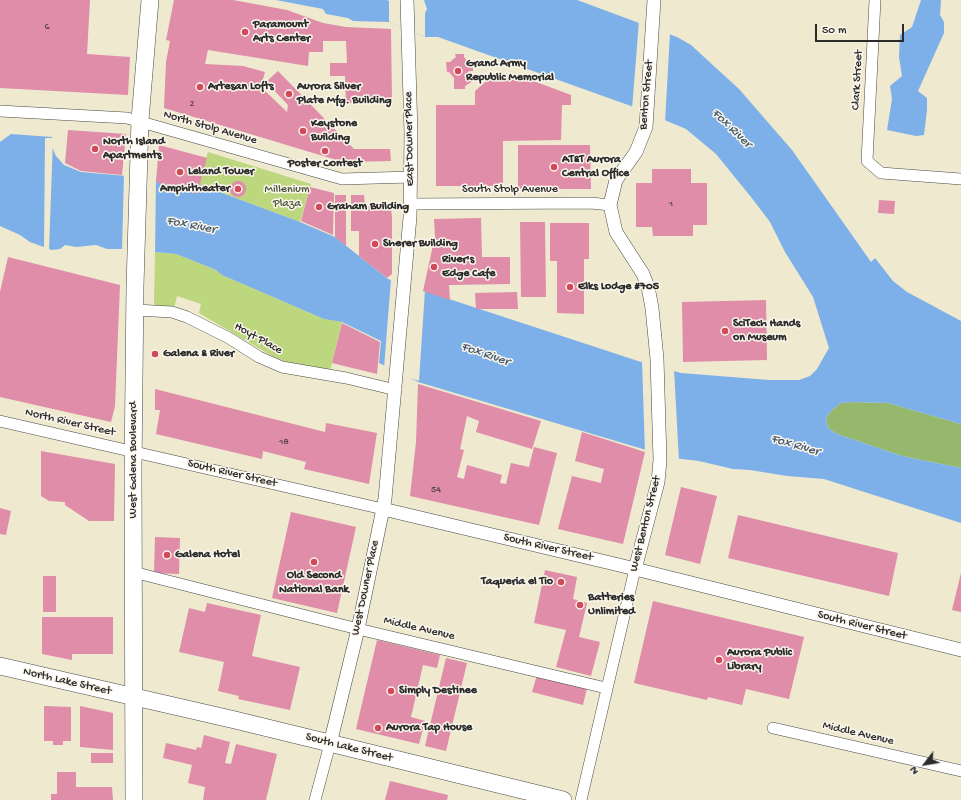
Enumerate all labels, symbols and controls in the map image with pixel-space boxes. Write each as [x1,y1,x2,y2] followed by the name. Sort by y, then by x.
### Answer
[817,16,906,42] scale bar
[253,18,310,46] place label: Paramount Arts Center
[44,21,50,33] house number: 6
[822,24,847,38] text: 50 m
[240,27,250,37] marker: Paramount Arts Center
[849,50,867,110] street label: Clark Street
[466,57,554,85] place label: Grand Army Republic Memorial
[637,60,657,130] street label: Benton Street
[453,66,463,76] marker: Grand Army Republic Memorial
[208,80,274,94] place label: Artesan Lofts
[297,80,391,108] place label: Aurora Silver Plate Mfg. Building
[195,82,205,92] marker: Artesan Lofts
[284,89,294,99] marker: Aurora Silver Plate Mfg. Building
[402,91,418,187] street label: East Downer Place
[190,98,194,110] house number: 2
[708,106,754,152] water label: Fox River
[162,108,258,148] street label: North Stolp Avenue
[311,117,357,145] place label: Keystone Building
[298,126,308,136] marker: Keystone Building
[103,135,165,163] place label: North Island Apartments
[90,144,100,154] marker: North Island Apartments
[320,146,330,156] marker: Poster Contest
[562,153,629,181] place label: AT&T Aurora Central Office
[288,157,362,171] place label: Poster Contest
[549,162,559,172] marker: AT&T Aurora Central Office
[188,165,254,179] place label: Leland Tower
[175,167,185,177] marker: Leland Tower
[160,182,230,196] place label: Amphitheater
[265,183,309,211] park label: Millenium Plaza
[462,183,558,197] street label: South Stolp Avenue
[233,184,243,194] marker: Amphitheater
[669,198,673,210] house number: 1
[327,200,409,214] place label: Graham Building
[314,202,324,212] marker: Graham Building
[165,214,217,238] water label: Fox River
[383,237,458,251] place label: Sherer Building
[370,239,380,249] marker: Sherer Building
[442,253,495,281] place label: River's Edge Cafe
[429,262,439,272] marker: River's Edge Cafe
[578,280,659,294] place label: Elks Lodge #705
[565,282,575,292] marker: Elks Lodge #705
[733,317,800,345] place label: SciTech Hands on Museum
[231,320,285,358] street label: Hoyt Place
[720,326,730,336] marker: SciTech Hands on Museum
[459,339,511,371] water label: Fox River
[163,347,234,361] place label: Galena & River
[150,349,160,359] marker: Galena & River
[127,402,141,518] street label: West Galena Boulevard
[24,406,116,440] street label: North River Street
[769,432,821,460] water label: Fox River
[279,436,289,448] house number: 18
[186,457,278,491] street label: South River Street
[627,475,665,573] street label: West Benton Street
[431,484,441,496] house number: 54
[502,531,594,565] street label: South River Street
[349,539,383,637] street label: West Downer Place
[175,548,240,562] place label: Galena Hotel
[162,550,172,560] marker: Galena Hotel
[309,557,319,567] marker: Old Second National Bank
[279,569,349,597] place label: Old Second National Bank
[481,575,553,589] place label: Taqueria el Tio
[556,577,566,587] marker: Taqueria el Tio
[588,591,635,619] place label: Batteries Unlimited
[575,600,585,610] marker: Batteries Unlimited
[816,608,908,644] street label: South River Street
[382,614,456,644] street label: Middle Avenue
[727,646,792,674] place label: Aurora Public Library
[714,655,724,665] marker: Aurora Public Library
[22,665,112,699] street label: North Lake Street
[399,684,477,698] place label: Simply Destinee
[386,686,396,696] marker: Simply Destinee
[821,719,895,749] street label: Middle Avenue
[386,721,472,735] place label: Aurora Tap House
[373,723,383,733] marker: Aurora Tap House
[304,730,394,766] street label: South Lake Street
[905,744,945,784] north arrow
[908,764,922,776] text: N

